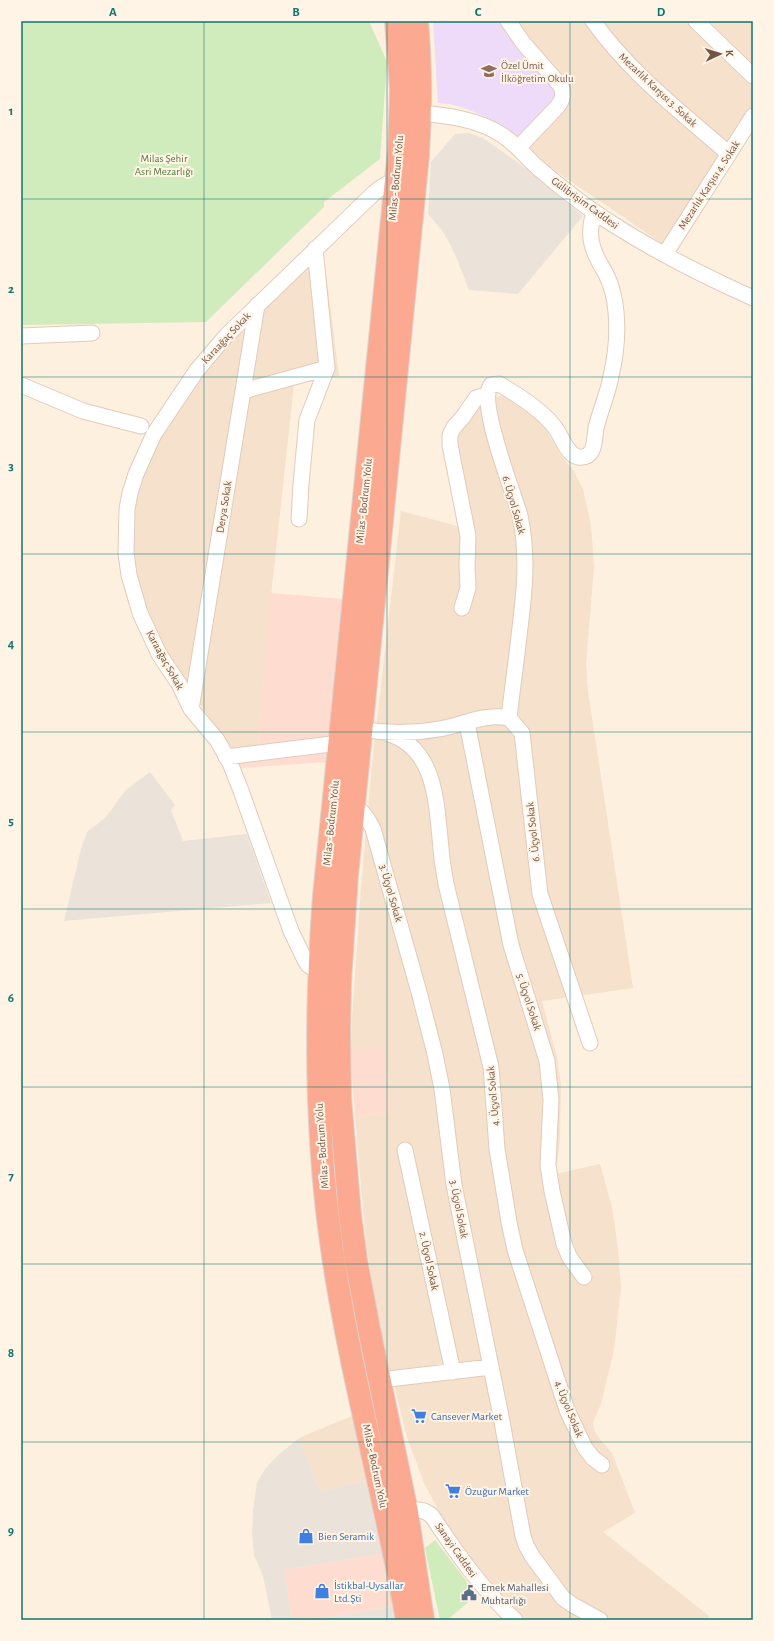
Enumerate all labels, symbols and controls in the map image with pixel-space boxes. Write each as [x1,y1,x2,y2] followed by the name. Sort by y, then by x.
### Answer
[109,6,117,19] text: A
[292,6,300,19] text: B
[475,6,482,19] text: C
[657,6,666,19] text: D
[700,34,740,74] north arrow
[724,50,735,57] text: K
[617,51,699,129] street label: Mezarlık Karşısı 3. Sokak
[501,60,574,84] place label: Özel Ümit İlköğretim Okulu
[480,62,498,80] school or university icon: Özel Ümit İlköğretim Okulu
[9,105,13,118] text: 1
[387,134,405,221] street label: Milas - Bodrum Yolu
[676,139,742,231] street label: Mezarlık Karşısı 4. Sokak
[135,153,193,177] park label: Milas Şehir Asri Mezarlığı
[549,175,621,231] street label: Gülibrişim Caddesi
[8,283,14,296] text: 2
[199,310,253,366] street label: Karaağaç Sokak
[354,457,374,544] street label: Milas - Bodrum Yolu
[8,460,14,473] text: 3
[500,475,528,535] street label: 6. Üçyol Sokak
[214,480,234,534] street label: Derya Sokak
[144,628,186,692] street label: Karaağaç Sokak
[8,638,15,651] text: 4
[321,779,341,866] street label: Milas - Bodrum Yolu
[524,802,542,862] street label: 6. Üçyol Sokak
[8,815,14,828] text: 5
[378,863,404,923] street label: 3. Üçyol Sokak
[515,972,543,1032] street label: 5. Üçyol Sokak
[8,992,14,1005] text: 6
[485,1066,501,1126] street label: 4. Üçyol Sokak
[314,1103,330,1189] street label: Milas - Bodrum Yolu
[8,1170,14,1183] text: 7
[448,1179,470,1239] street label: 3. Üçyol Sokak
[417,1231,441,1291] street label: 2. Üçyol Sokak
[8,1347,14,1360] text: 8
[553,1379,585,1439] street label: 4. Üçyol Sokak
[410,1407,428,1425] supermarket icon: Cansever Market
[431,1411,502,1422] place label: Cansever Market
[361,1423,389,1509] street label: Milas - Bodrum Yolu
[444,1482,462,1500] supermarket icon: Özuğur Market
[465,1486,529,1497] place label: Özuğur Market
[433,1521,479,1579] street label: Sanayi Caddesi
[8,1525,14,1538] text: 9
[297,1527,315,1545] shop icon: Bien Seramik
[318,1531,374,1542] place label: Bien Seramik
[334,1580,404,1604] place label: İstikbal-Uysallar Ltd.Şti
[313,1582,331,1600] shop icon: İstikbal-Uysallar Ltd.Şti
[481,1582,549,1606] place label: Emek Mahallesi Muhtarlığı
[460,1584,478,1602] public building icon: Emek Mahallesi Muhtarlığı

